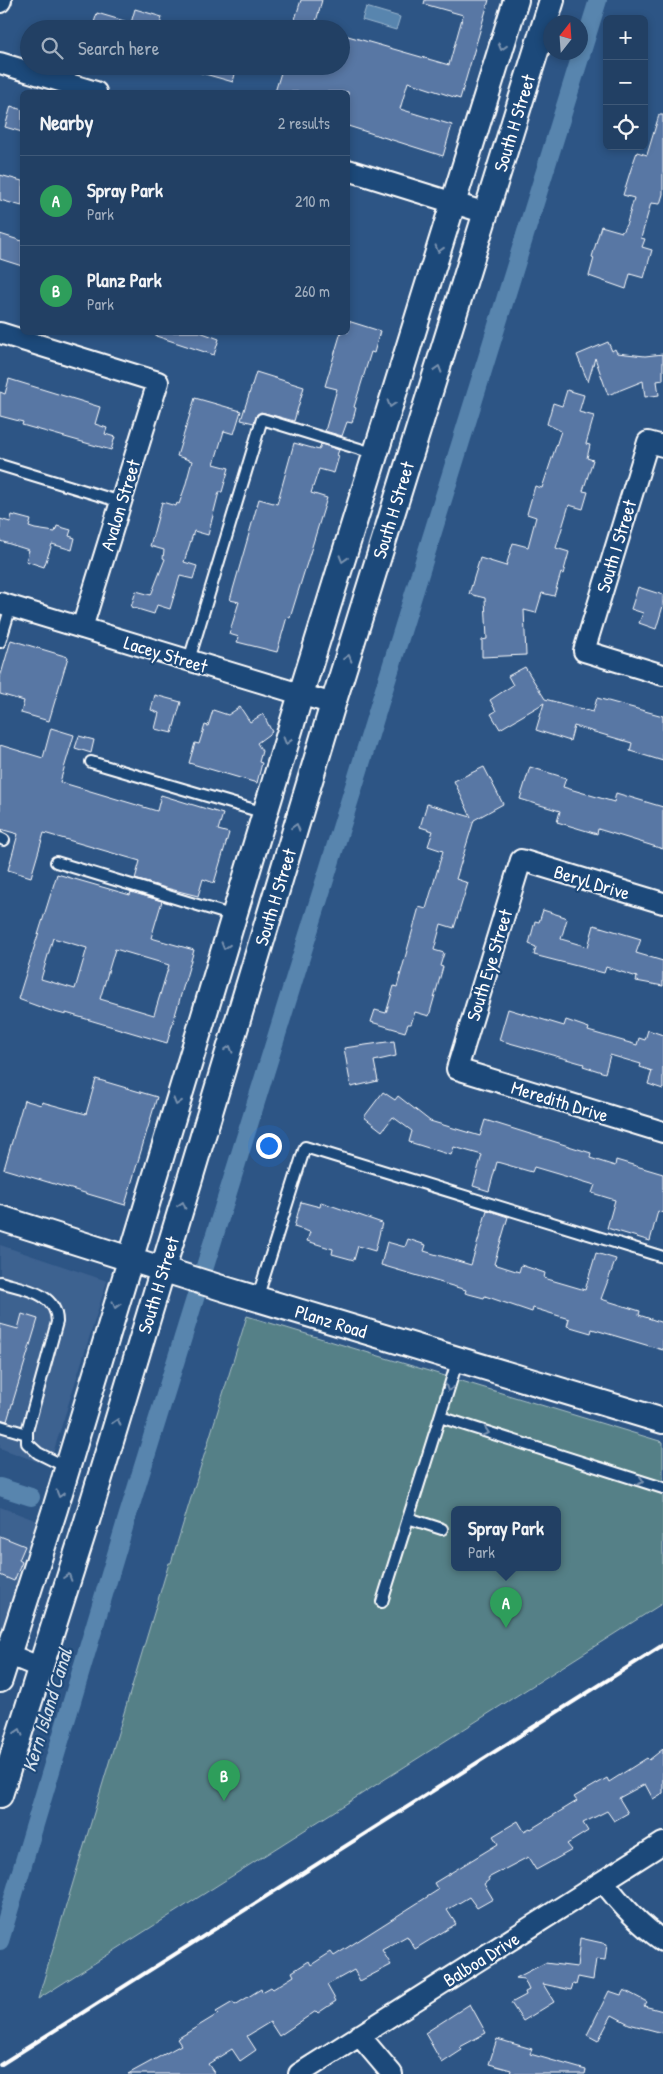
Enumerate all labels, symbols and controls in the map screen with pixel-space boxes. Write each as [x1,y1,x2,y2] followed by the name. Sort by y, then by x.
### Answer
[543,15,588,60] north arrow
[603,15,648,150] map controls
[603,15,648,60] button: +
[20,20,350,75] search box
[38,34,66,62] icon: search
[78,35,159,61] text: Search here
[498,42,508,50] one-way arrow
[603,60,648,105] button: −
[487,71,541,175] street label: South H Street
[603,105,648,150] button: locate
[40,108,93,137] text: Nearby
[278,112,330,134] text: 2 results
[87,177,163,203] text: Spray Park
[52,190,60,212] text: A
[295,190,330,212] text: 210 m
[87,203,114,225] text: Park
[435,244,445,253] one-way arrow
[87,267,162,293] text: Planz Park
[52,280,60,302] text: B
[294,280,330,302] text: 260 m
[87,293,114,315] text: Park
[432,365,442,373] one-way arrow
[387,400,397,408] one-way arrow
[94,456,146,554] street label: Avalon Street
[366,458,420,562] street label: South H Street
[590,496,643,596] street label: South I Street
[338,555,348,563] one-way arrow
[121,629,211,679] street label: Lacey Street
[342,654,352,662] one-way arrow
[283,736,293,744] one-way arrow
[291,823,301,831] one-way arrow
[248,845,302,949] street label: South H Street
[551,858,633,906] street label: Beryl Drive
[460,906,518,1024] street label: South Eye Street
[220,942,230,950] one-way arrow
[223,1046,233,1054] one-way arrow
[508,1074,612,1128] street label: Meredith Drive
[173,1097,183,1106] one-way arrow
[256,1133,282,1159] your location
[177,1201,187,1210] one-way arrow
[131,1233,185,1337] street label: South H Street
[292,1298,371,1344] street label: Planz Road
[111,1300,121,1309] one-way arrow
[445,1383,455,1392] one-way arrow
[111,1418,121,1427] one-way arrow
[482,1426,490,1436] one-way arrow
[637,1476,645,1486] one-way arrow
[55,1490,65,1498] one-way arrow
[451,1506,561,1571] popup
[468,1515,544,1541] text: Spray Park
[468,1541,495,1563] text: Park
[63,1573,73,1582] one-way arrow
[490,1587,522,1628] pin: A
[15,1643,79,1775] water label: Kern Island Canal
[14,1728,24,1737] one-way arrow
[208,1760,240,1801] pin: B
[438,1925,524,1993] street label: Balboa Drive

